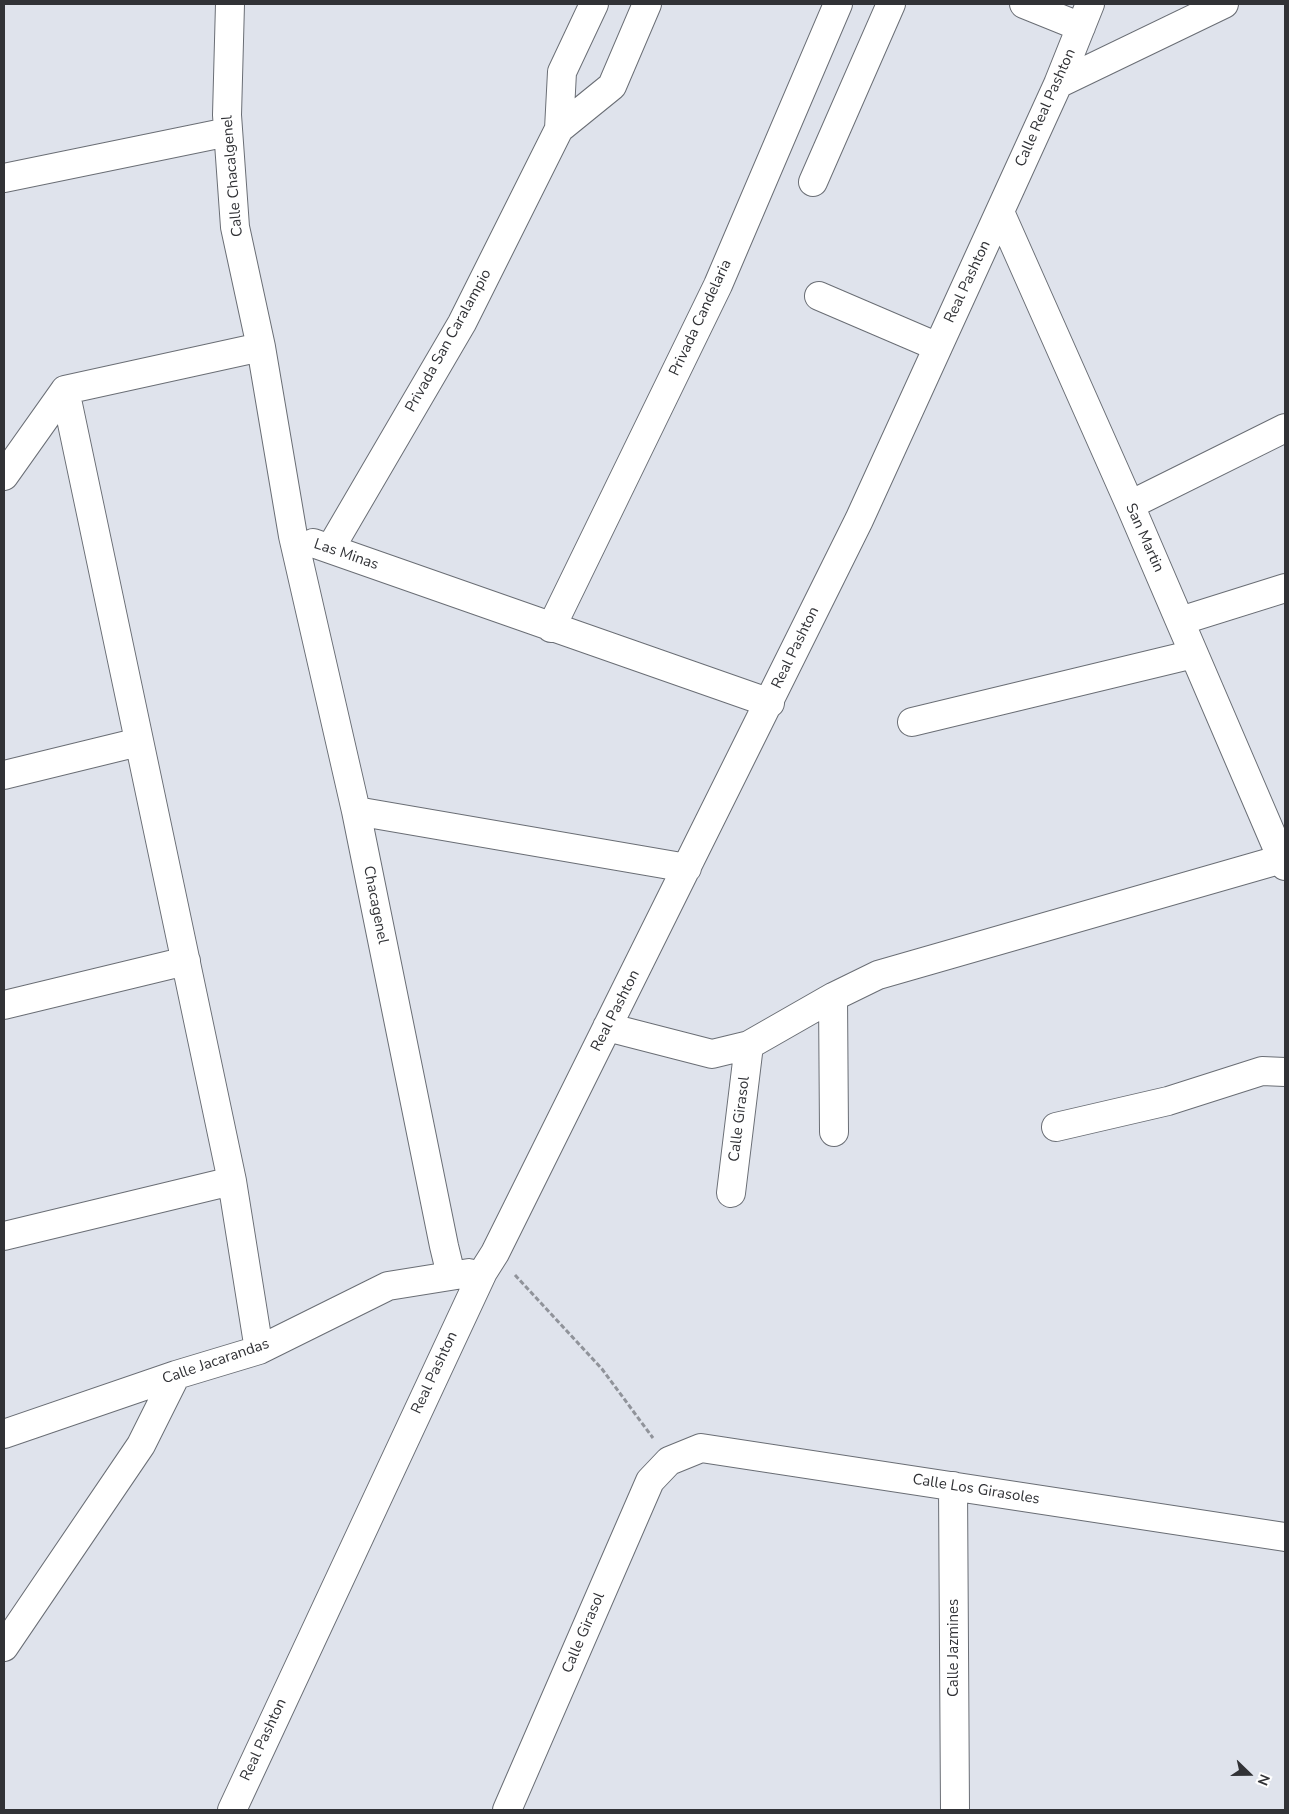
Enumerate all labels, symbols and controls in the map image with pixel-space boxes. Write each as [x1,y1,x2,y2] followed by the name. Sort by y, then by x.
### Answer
[1012,46,1080,170] street label: Calle Real Pashton
[219,114,247,238] street label: Calle Chacalgenel
[941,238,995,326] street label: Real Pashton
[666,257,736,379] street label: Privada Candelaria
[402,266,496,416] street label: Privada San Caralampio
[1121,501,1167,575] street label: San Martin
[311,536,381,574] street label: Las Minas
[768,604,824,692] street label: Real Pashton
[359,864,391,946] street label: Chacagenel
[588,967,644,1055] street label: Real Pashton
[726,1075,754,1163] street label: Calle Girasol
[408,1329,462,1417] street label: Real Pashton
[160,1335,272,1389] street label: Calle Jacarandas
[911,1471,1041,1509] street label: Calle Los Girasoles
[559,1590,609,1676] street label: Calle Girasol
[945,1599,963,1697] street label: Calle Jazmines
[237,1696,291,1784] street label: Real Pashton
[1224,1749,1274,1799] north arrow
[1253,1771,1274,1788] text: N

